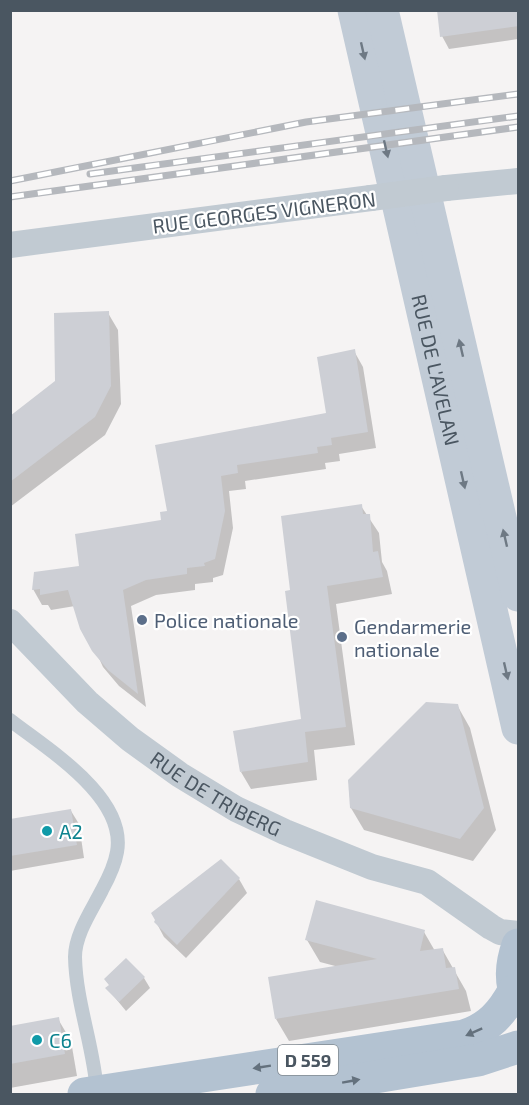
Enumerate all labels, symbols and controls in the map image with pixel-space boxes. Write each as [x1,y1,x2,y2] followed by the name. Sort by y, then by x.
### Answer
[359,42,369,60] one-way arrow
[381,140,391,158] one-way arrow
[151,186,377,238] street label: RUE GEORGES VIGNERON
[407,292,465,448] street label: RUE DE L'AVELAN
[456,338,465,357] one-way arrow
[458,471,468,490] one-way arrow
[500,528,510,547] one-way arrow
[154,608,299,632] place label: Police nationale
[135,613,149,627] marker: Police nationale
[354,614,471,661] place label: Gendarmerie nationale
[335,630,349,644] marker: Gendarmerie nationale
[501,661,511,680] one-way arrow
[146,746,285,841] street label: RUE DE TRIBERG
[59,819,83,843] place label: A2
[40,824,54,838] marker: A2
[466,1027,483,1036] one-way arrow
[49,1028,72,1052] place label: C6
[30,1033,44,1047] marker: C6
[278,1045,338,1075] road number: D 559
[252,1062,271,1071] one-way arrow
[341,1076,360,1085] one-way arrow

